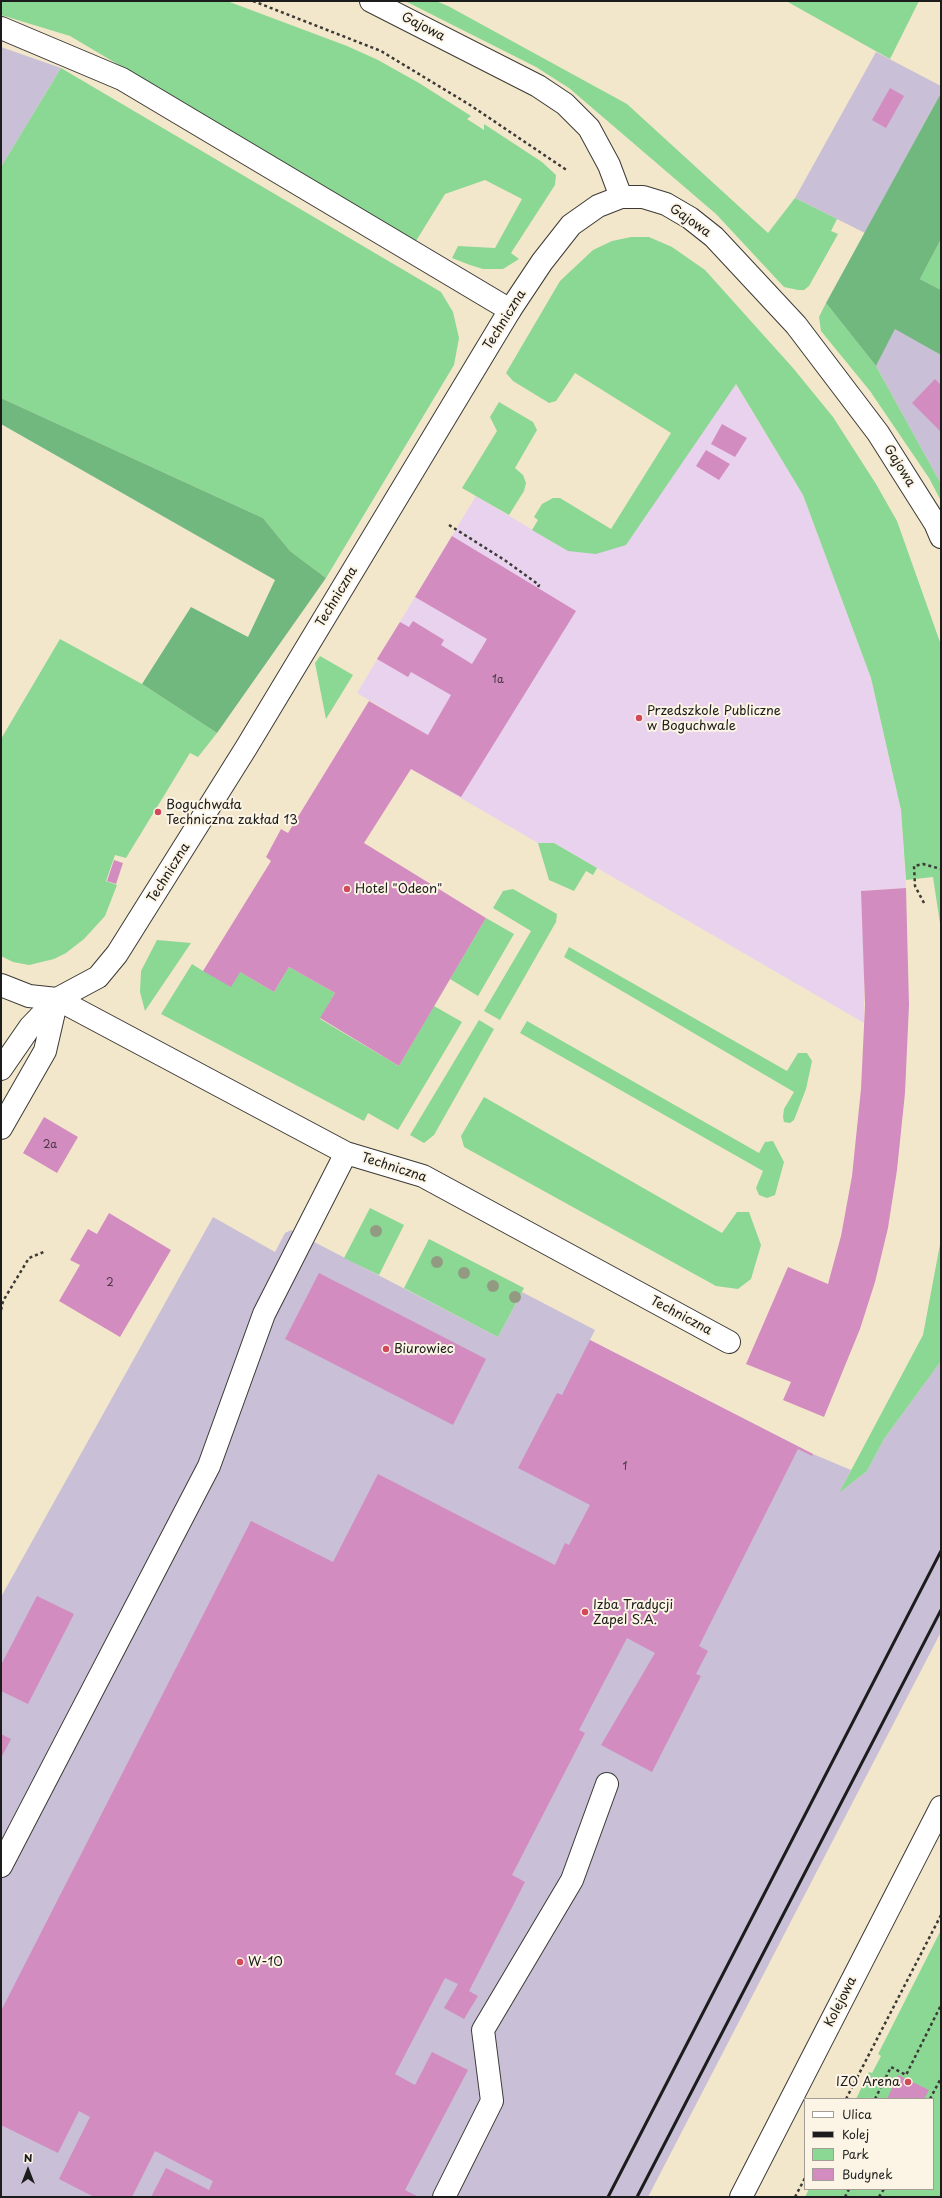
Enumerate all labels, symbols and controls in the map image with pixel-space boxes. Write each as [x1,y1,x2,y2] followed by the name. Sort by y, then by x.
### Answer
[399,9,447,45] street label: Gajowa
[666,201,714,241] street label: Gajowa
[480,287,530,353] street label: Techniczna
[880,442,918,490] street label: Gajowa
[313,564,361,630] street label: Techniczna
[492,673,504,687] house number: 1a
[647,703,781,734] place label: Przedszkole Publiczne w Boguchwale
[634,713,644,723] marker: Przedszkole Publiczne w Boguchwale
[166,797,298,828] place label: Boguchwała Techniczna zakład 13
[153,807,163,817] marker: Boguchwała Techniczna zakład 13
[144,840,194,906] street label: Techniczna
[355,881,442,897] place label: Hotel "Odeon"
[342,884,352,894] marker: Hotel "Odeon"
[43,1138,57,1152] house number: 2a
[359,1150,429,1186] street label: Techniczna
[106,1276,114,1290] house number: 2
[647,1293,715,1339] street label: Techniczna
[394,1341,454,1357] place label: Biurowiec
[381,1344,391,1354] marker: Biurowiec
[623,1460,627,1474] house number: 1
[593,1597,673,1628] place label: Izba Tradycji Zapel S.A.
[580,1607,590,1617] marker: Izba Tradycji Zapel S.A.
[248,1954,283,1970] place label: W-10
[235,1957,245,1967] marker: W-10
[822,1974,860,2030] street label: Kolejowa
[836,2074,900,2090] place label: IZO Arena
[903,2077,913,2087] marker: IZO Arena
[804,2098,934,2190] legend
[842,2105,872,2123] text: Ulica
[842,2125,869,2143] text: Kolej
[842,2145,869,2163] text: Park
[24,2149,32,2166] text: N
[8,2150,48,2190] north arrow
[842,2165,892,2183] text: Budynek

